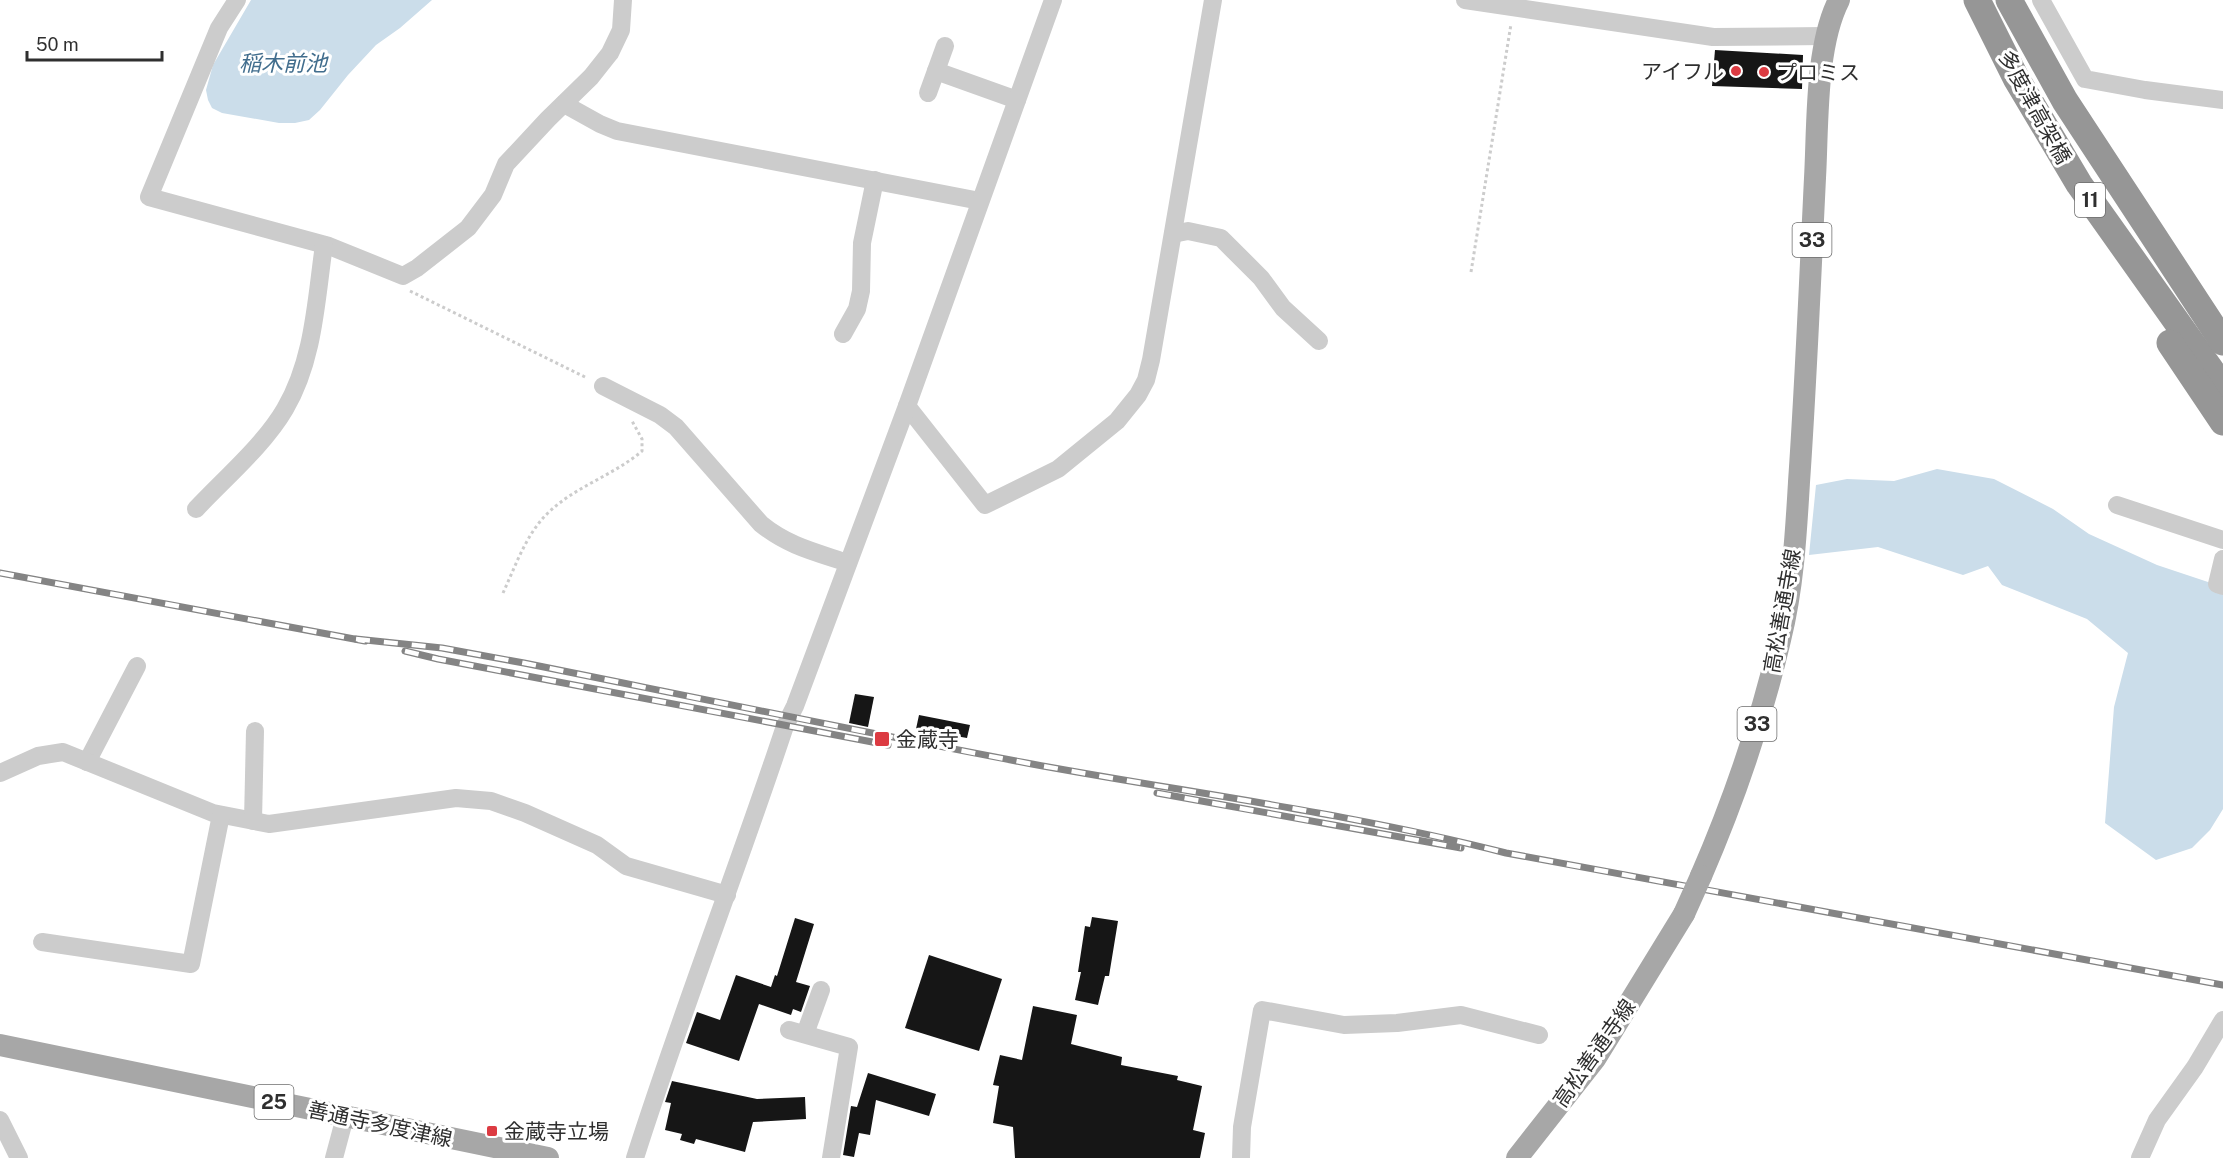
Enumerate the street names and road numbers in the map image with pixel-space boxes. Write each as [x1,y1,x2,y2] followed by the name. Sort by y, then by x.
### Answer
[1994,46,2076,168] street label: 多度津高架橋
[2075,183,2105,217] road number: 11
[1792,223,1832,257] road number: 33
[1759,547,1805,675] street label: 高松善通寺線
[1738,707,1776,741] road number: 33
[1548,994,1640,1112] street label: 高松善通寺線
[254,1085,294,1119] road number: 25
[306,1096,454,1152] street label: 善通寺多度津線

